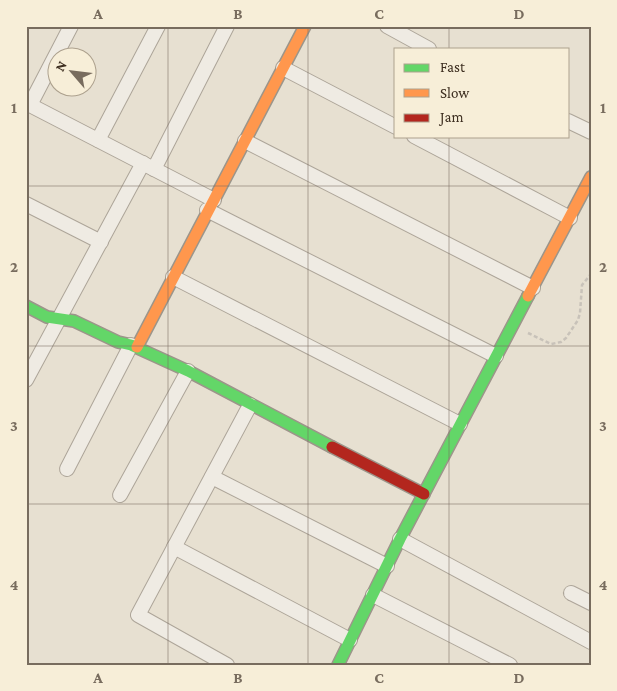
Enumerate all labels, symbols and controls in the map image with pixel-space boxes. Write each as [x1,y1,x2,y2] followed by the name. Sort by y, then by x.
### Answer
[92,5,103,22] text: A
[233,5,243,22] text: B
[374,5,384,22] text: C
[513,5,525,22] text: D
[48,48,98,98] north arrow
[394,48,570,138] legend
[51,58,70,74] text: N
[440,59,466,75] text: Fast
[440,85,470,101] text: Slow
[11,99,17,116] text: 1
[600,99,606,116] text: 1
[438,109,463,126] text: Jam
[10,258,18,275] text: 2
[599,258,607,275] text: 2
[10,417,18,434] text: 3
[599,417,607,434] text: 3
[10,576,19,593] text: 4
[599,576,608,593] text: 4
[92,669,103,686] text: A
[233,669,243,686] text: B
[374,669,384,686] text: C
[513,669,525,686] text: D

